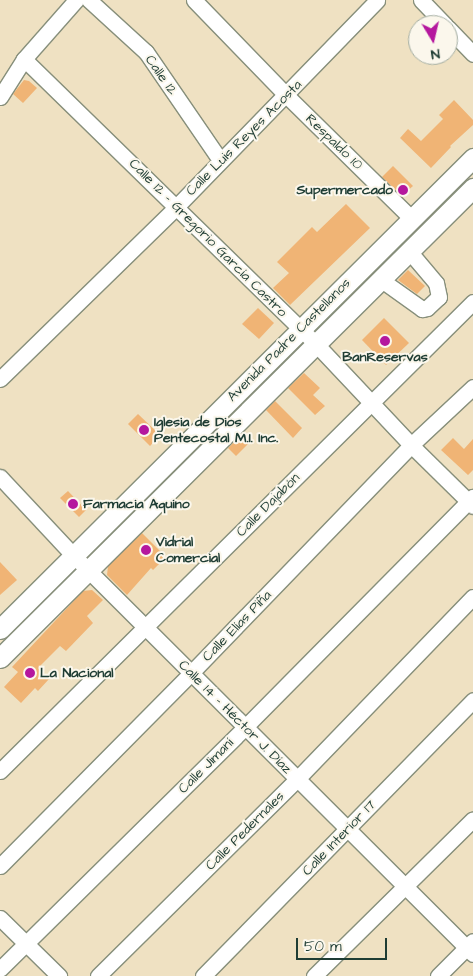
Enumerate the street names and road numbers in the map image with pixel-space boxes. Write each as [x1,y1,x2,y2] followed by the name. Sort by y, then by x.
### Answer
[141,52,181,98] street label: Calle 12
[183,77,305,199] street label: Calle Luis Reyes Acosta
[302,111,366,173] street label: Respaldo 10
[125,155,291,321] street label: Calle 12 - Gregorio García Castro
[224,275,354,405] street label: Avenida Padre Castellanos
[233,470,303,540] street label: Calle Dajabón
[199,587,275,665] street label: Calle Elías Piña
[175,657,295,777] street label: Calle 14 - Héctor J. Díaz
[175,735,237,797] street label: Calle Jimaní
[202,788,288,874] street label: Calle Pedernales
[299,797,379,879] street label: Calle Interior 17

